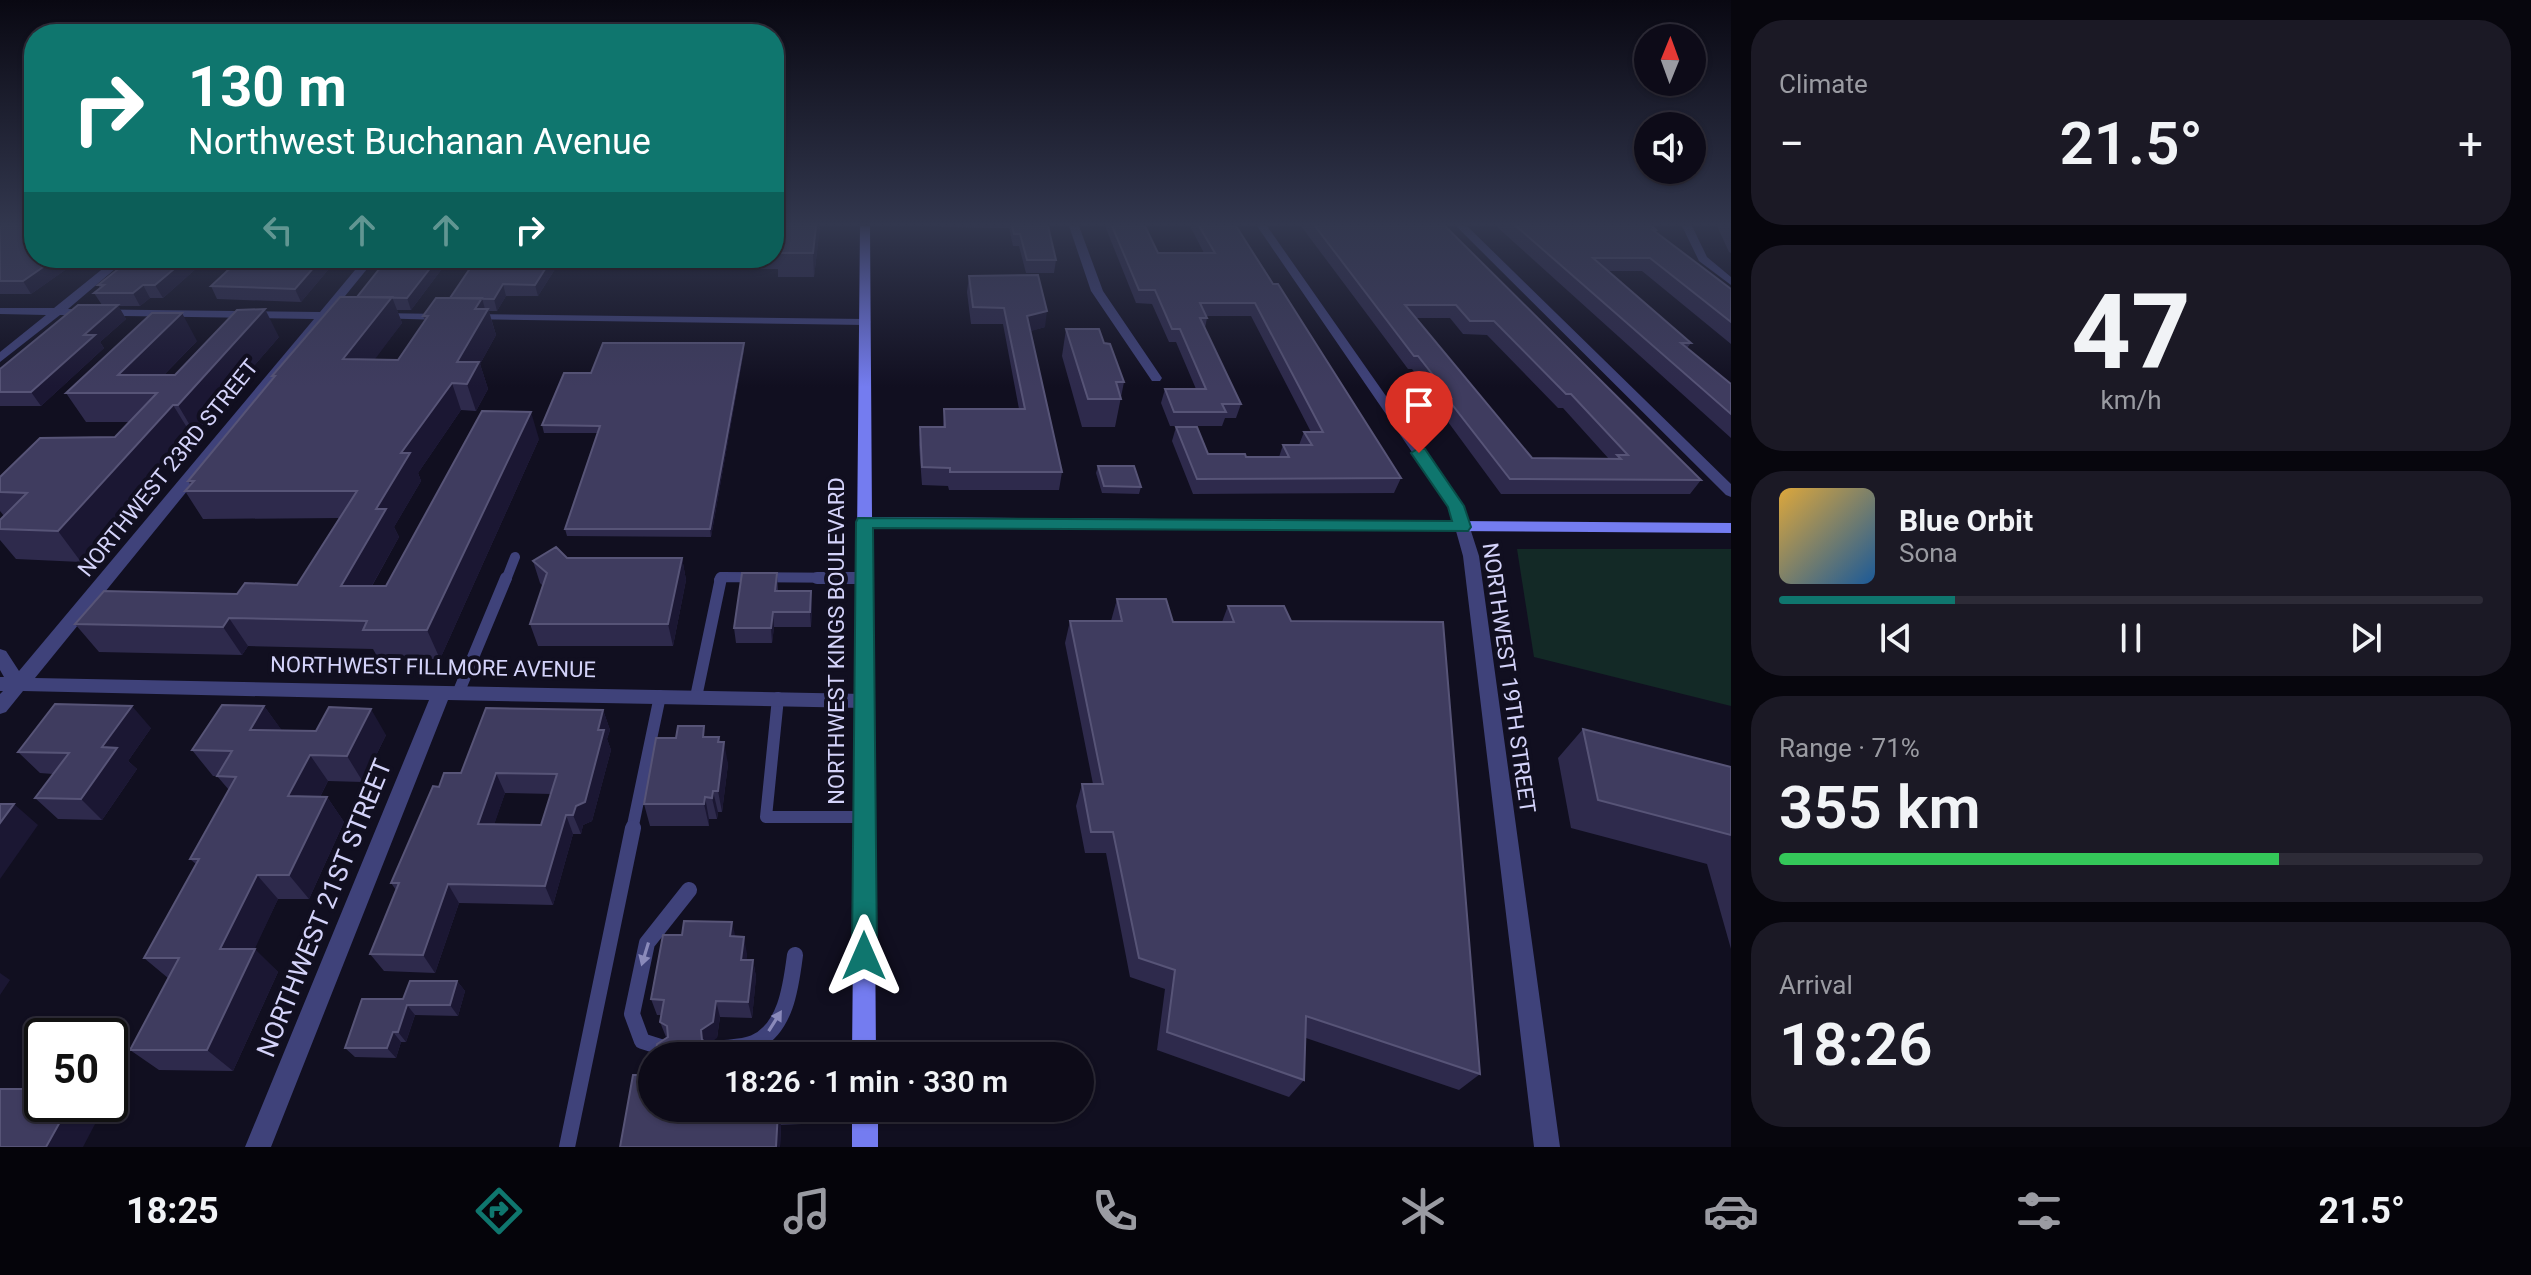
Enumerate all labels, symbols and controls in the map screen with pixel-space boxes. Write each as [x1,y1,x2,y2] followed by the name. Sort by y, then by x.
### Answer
[1634,24,1706,96] north arrow
[1634,24,1706,184] map controls
[188,54,347,120] text: 130 m
[56,56,160,160] icon: right
[1779,69,1868,99] text: Climate
[2060,108,2203,179] text: 21.5°
[1634,112,1706,184] button: sound
[1779,118,1804,170] text: −
[2458,118,2483,170] text: +
[188,121,651,163] text: Northwest Buchanan Avenue
[256,208,300,252] icon: left
[340,208,384,252] icon: ahead
[424,208,468,252] icon: ahead
[508,208,552,252] icon: right
[2071,272,2191,393] text: 47
[73,354,263,582] street label: NORTHWEST 23RD STREET
[1385,371,1453,453] pin
[1397,383,1441,427] icon: arrive
[2100,385,2162,415] text: km/h
[824,477,849,805] street label: NORTHWEST KINGS BOULEVARD
[1899,503,2033,538] text: Blue Orbit
[1899,538,1958,568] text: Sona
[1478,541,1540,815] street label: NORTHWEST 19TH STREET
[1874,616,1918,660] icon: previous
[2109,616,2153,660] icon: pause
[2344,616,2388,660] icon: next
[270,652,596,682] street label: NORTHWEST FILLMORE AVENUE
[1779,733,1920,763] text: Range · 71%
[250,755,398,1061] street label: NORTHWEST 21ST STREET
[1779,772,1981,843] text: 355 km
[822,914,906,998] position arrow
[638,942,651,966] one-way arrow
[1779,970,1853,1000] text: Arrival
[1779,1009,1932,1080] text: 18:26
[767,1010,781,1032] one-way arrow
[24,1018,128,1122] speed limit sign: 50
[724,1064,1008,1099] text: 18:26 · 1 min · 330 m
[471,1183,527,1239] icon: directions
[779,1183,835,1239] icon: music
[1087,1183,1143,1239] icon: phone
[1395,1183,1451,1239] icon: climate
[1703,1183,1759,1239] icon: car
[2011,1183,2067,1239] icon: filters
[126,1190,219,1232] text: 18:25
[2319,1190,2405,1232] text: 21.5°

